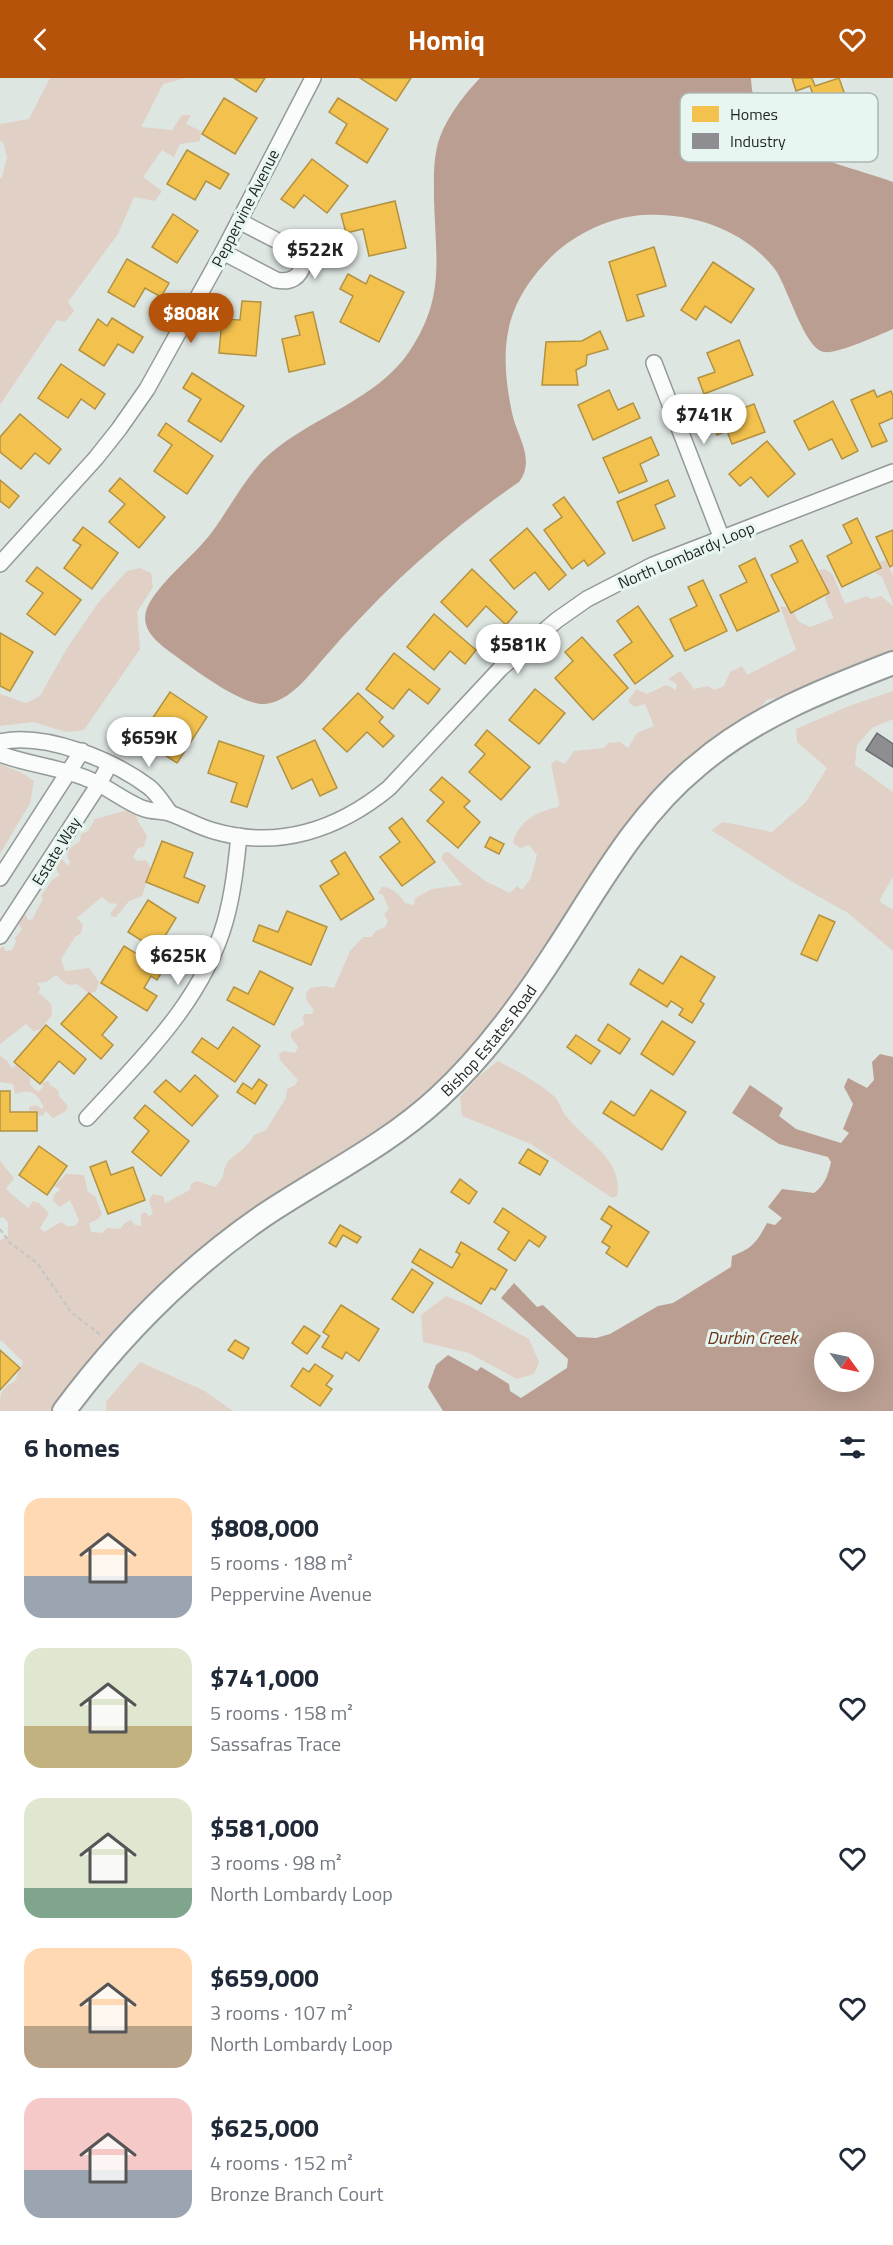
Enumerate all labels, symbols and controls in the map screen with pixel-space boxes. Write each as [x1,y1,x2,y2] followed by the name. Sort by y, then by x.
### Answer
[408,19,485,60] text: Homiq
[24,23,57,56] icon: back
[836,23,869,56] icon: heart
[680,93,878,162] legend
[730,102,778,126] text: Homes
[730,129,786,153] text: Industry
[205,145,285,271] street label: Peppervine Avenue
[273,229,357,280] pin: $522K
[287,233,343,264] text: $522K
[149,293,233,344] pin: $808K
[163,297,219,328] text: $808K
[662,394,746,445] pin: $741K
[676,398,732,429] text: $741K
[614,515,758,595] street label: North Lombardy Loop
[476,624,560,675] pin: $581K
[490,628,546,659] text: $581K
[107,717,191,768] pin: $659K
[121,721,177,752] text: $659K
[25,812,87,890] street label: Estate Way
[136,935,220,986] pin: $625K
[150,939,206,970] text: $625K
[435,980,542,1102] street label: Bishop Estates Road
[707,1324,799,1351] water label: Durbin Creek
[814,1332,874,1392] north arrow
[814,1332,874,1392] map controls
[24,1428,120,1467] text: 6 homes
[836,1431,869,1464] icon: filters
[210,1508,319,1547] text: $808,000
[72,1522,144,1594] icon: home
[836,1542,869,1575] icon: heart
[210,1547,353,1578] text: 5 rooms · 188 m²
[210,1578,372,1609] text: Peppervine Avenue
[210,1658,319,1697] text: $741,000
[72,1672,144,1744] icon: home
[836,1692,869,1725] icon: heart
[210,1697,353,1728] text: 5 rooms · 158 m²
[210,1728,341,1759] text: Sassafras Trace
[210,1808,319,1847] text: $581,000
[72,1822,144,1894] icon: home
[836,1842,869,1875] icon: heart
[210,1847,342,1878] text: 3 rooms · 98 m²
[210,1878,393,1909] text: North Lombardy Loop
[210,1958,319,1997] text: $659,000
[72,1972,144,2044] icon: home
[836,1992,869,2025] icon: heart
[210,1997,353,2028] text: 3 rooms · 107 m²
[210,2028,393,2059] text: North Lombardy Loop
[210,2108,319,2147] text: $625,000
[72,2122,144,2194] icon: home
[836,2142,869,2175] icon: heart
[210,2147,353,2178] text: 4 rooms · 152 m²
[210,2178,384,2209] text: Bronze Branch Court

